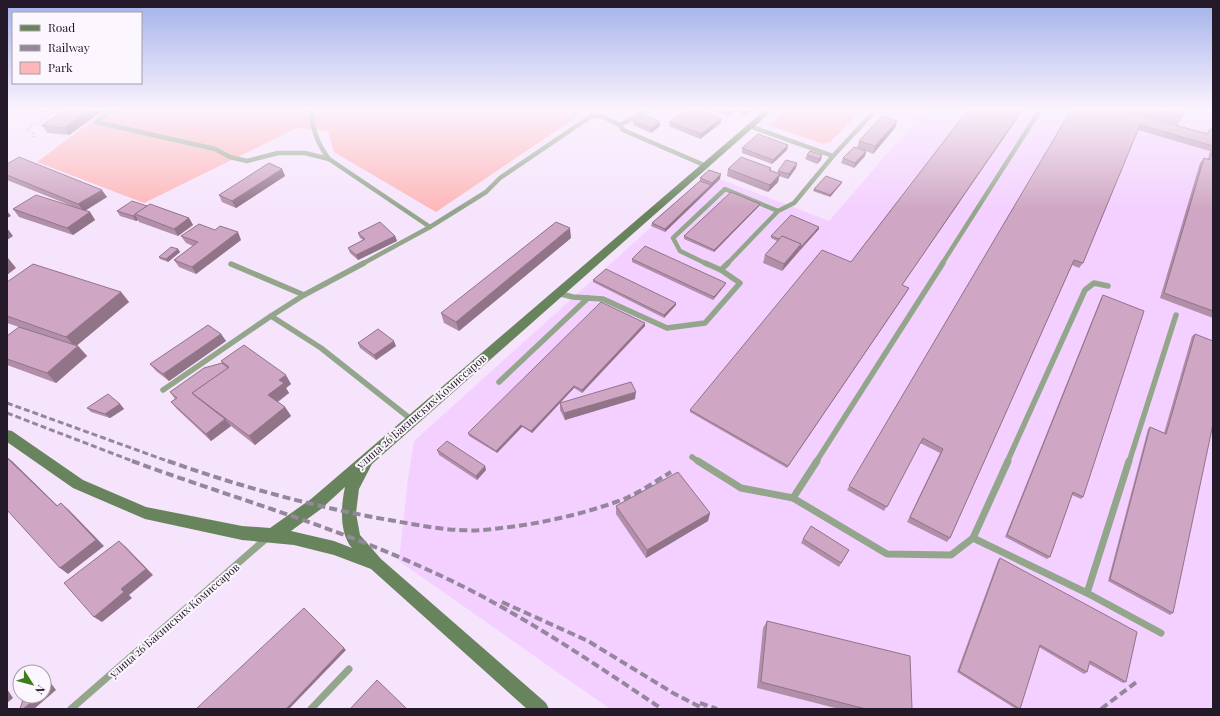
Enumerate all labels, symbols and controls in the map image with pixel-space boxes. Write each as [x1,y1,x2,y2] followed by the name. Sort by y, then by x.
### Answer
[12,12,142,84] legend
[48,19,75,35] text: Road
[48,39,90,55] text: Railway
[48,59,73,75] text: Park
[352,350,489,472] street label: улица 26 Бакинских Комиссаров
[105,559,242,681] street label: улица 26 Бакинских Комиссаров
[12,664,52,704] north arrow
[32,683,49,698] text: N

